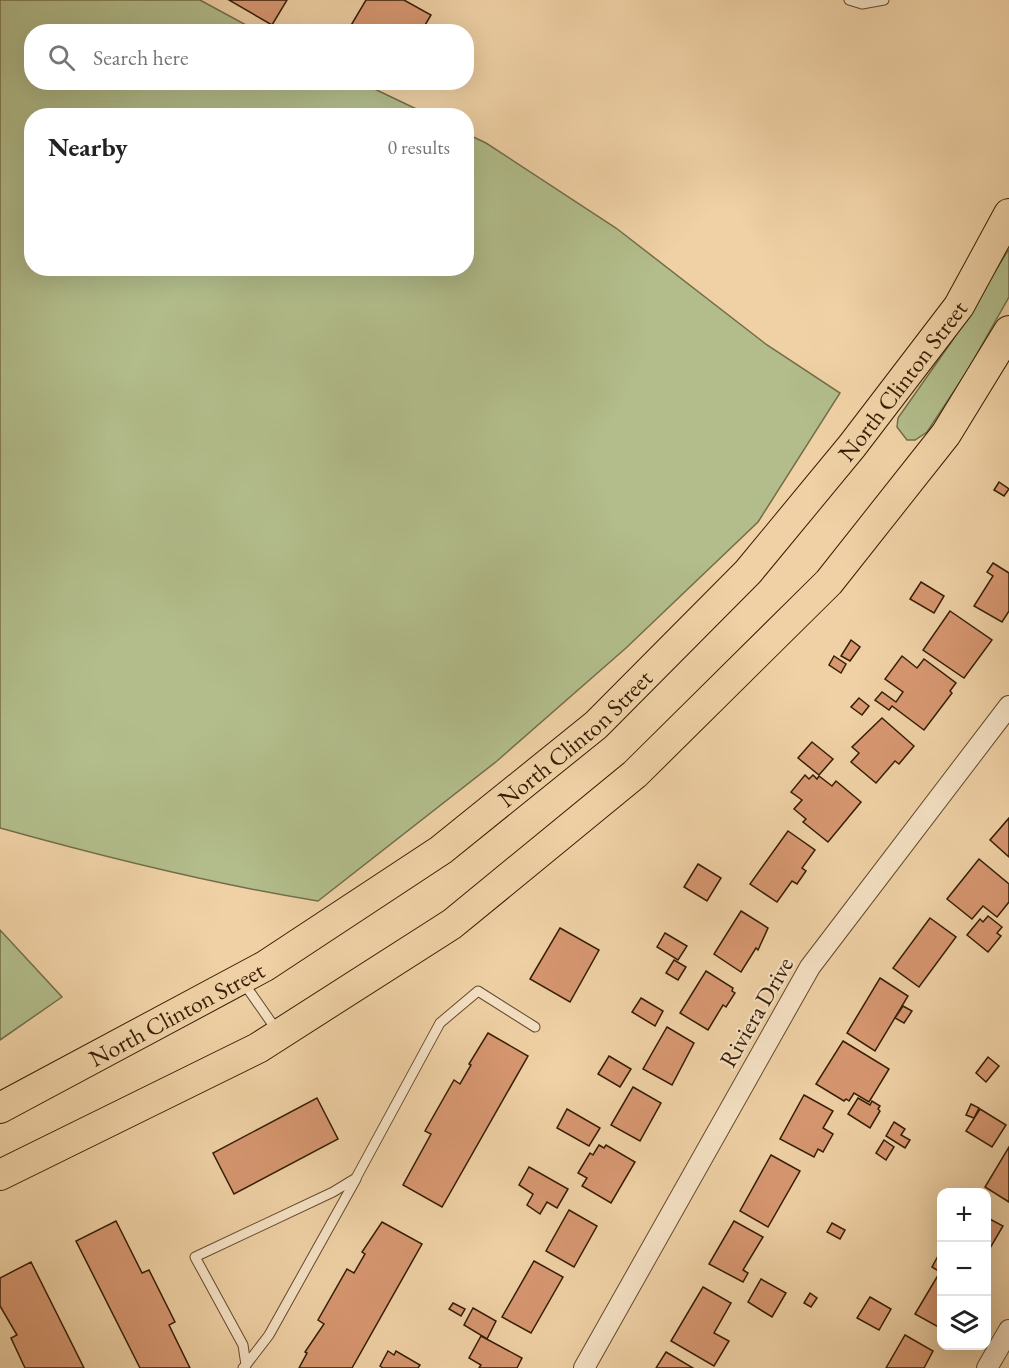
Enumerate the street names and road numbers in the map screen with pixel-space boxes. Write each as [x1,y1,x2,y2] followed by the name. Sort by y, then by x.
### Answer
[830,293,974,467] street label: North Clinton Street
[491,662,659,814] street label: North Clinton Street
[712,951,800,1073] street label: Riviera Drive
[83,954,270,1073] street label: North Clinton Street

